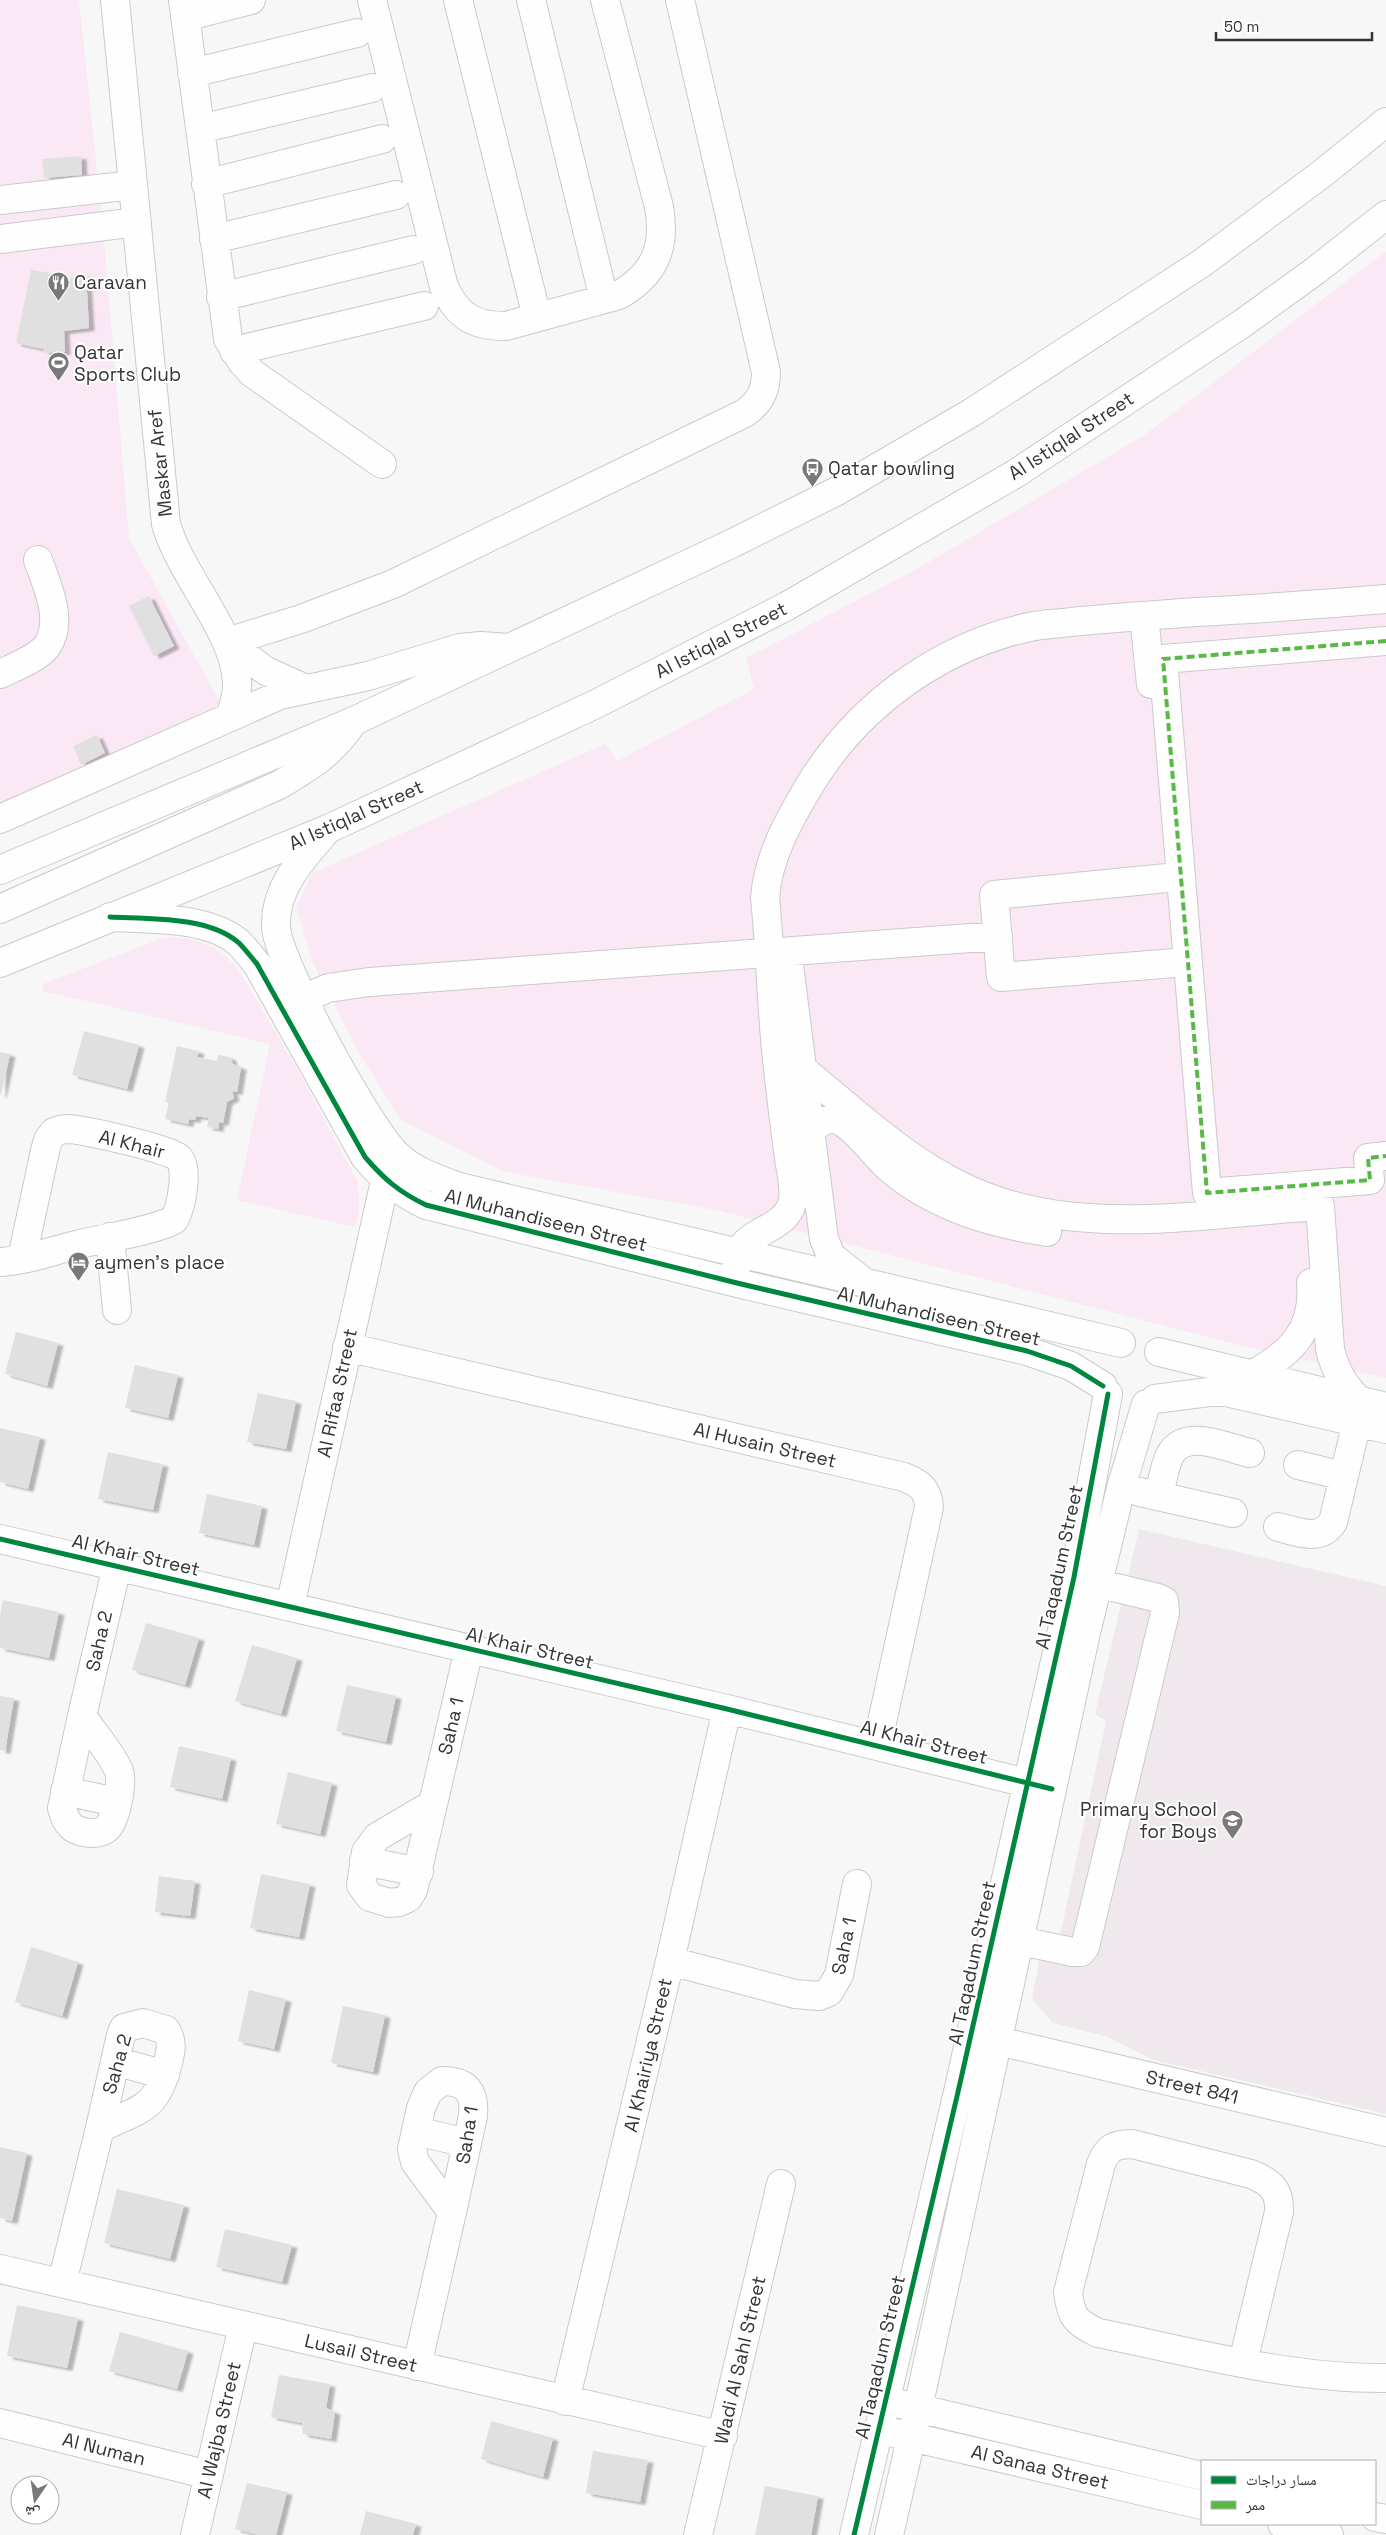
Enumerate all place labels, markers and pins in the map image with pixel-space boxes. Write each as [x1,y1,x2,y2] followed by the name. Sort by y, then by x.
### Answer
[46,270,70,301] restaurant icon: Caravan
[74,270,147,295] place label: Caravan
[74,340,181,387] place label: Qatar Sports Club
[46,351,70,382] sports icon: Qatar Sports Club
[800,456,824,487] bus stop icon: Qatar bowling
[828,456,955,481] place label: Qatar bowling
[66,1250,90,1281] hotel icon: aymen's place
[94,1250,225,1275] place label: aymen's place
[1080,1797,1217,1844] place label: Primary School for Boys
[1221,1808,1245,1839] school or university icon: Primary School for Boys

